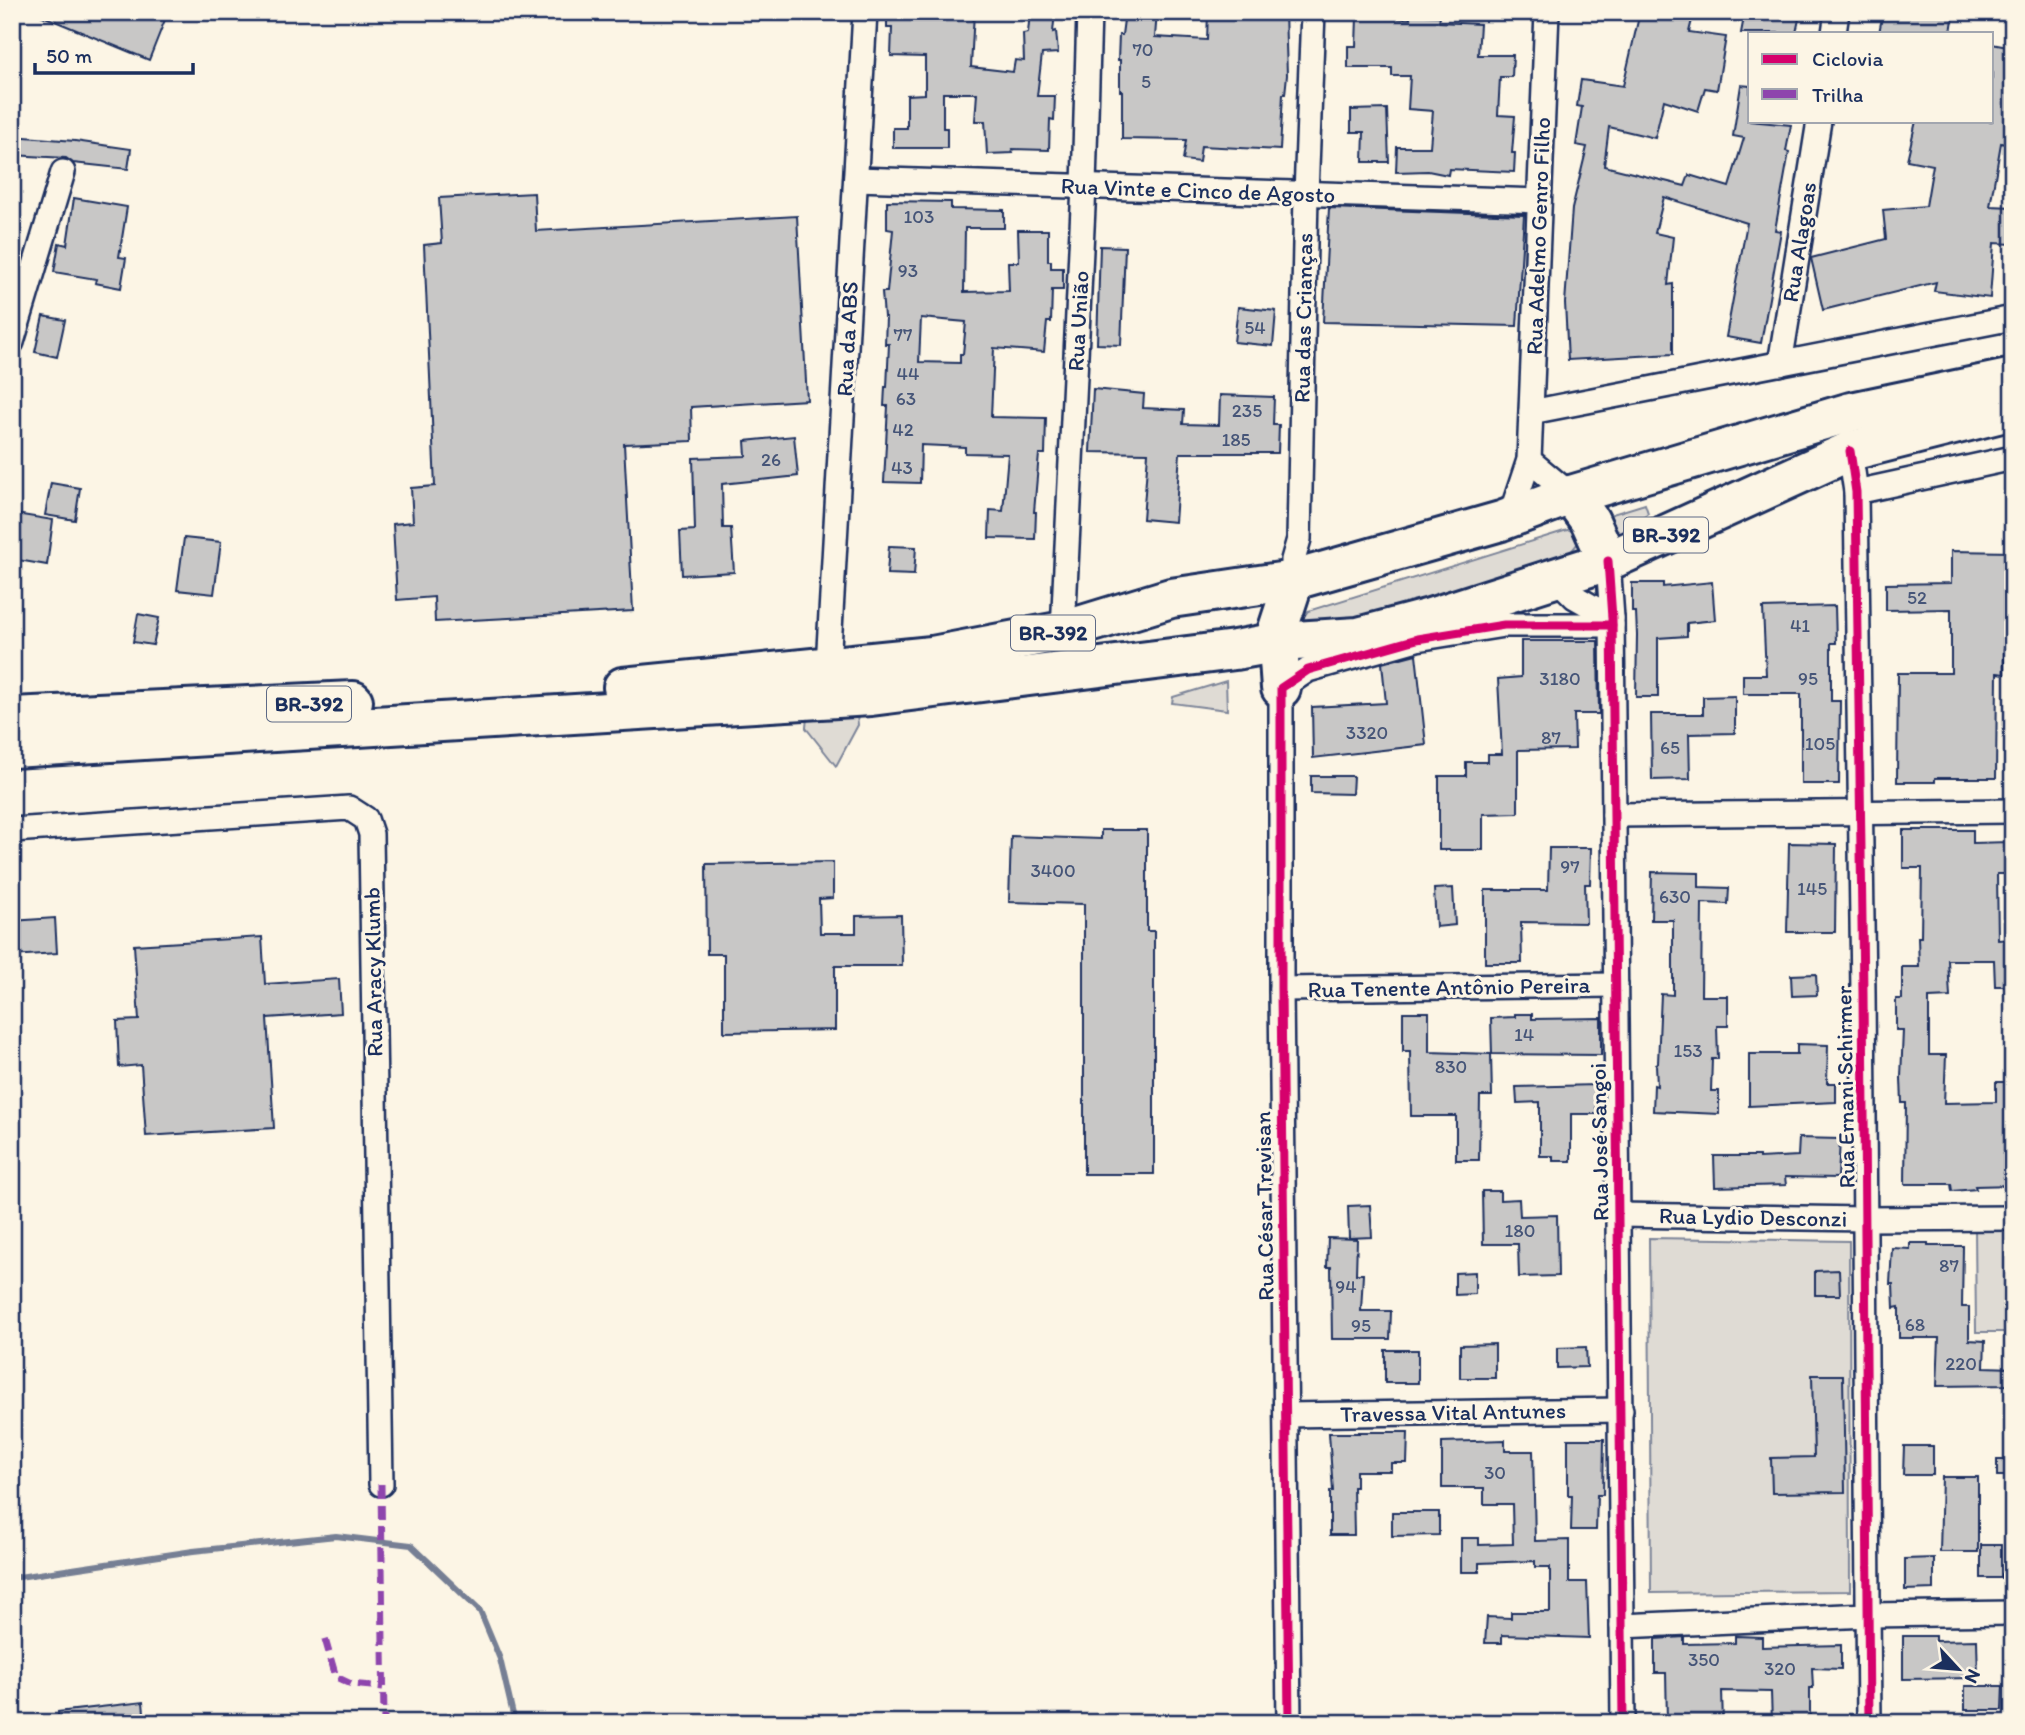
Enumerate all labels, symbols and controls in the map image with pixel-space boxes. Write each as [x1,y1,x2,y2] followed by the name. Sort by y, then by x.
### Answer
[35,32,192,76] scale bar
[1748,32,1994,122] legend
[1132,38,1154,61] house number: 70
[46,43,93,68] text: 50 m
[1812,46,1883,71] text: Ciclovia
[1141,70,1151,93] house number: 5
[1812,82,1863,107] text: Trilha
[1520,117,1556,355] street label: Rua Adelmo Genro Filho
[1060,171,1336,209] street label: Rua Vinte e Cinco de Agosto
[1776,180,1822,304] street label: Rua Alagoas
[904,205,934,228] house number: 103
[1288,233,1318,403] street label: Rua das Crianças
[898,259,918,282] house number: 93
[1061,270,1095,372] street label: Rua União
[830,281,864,397] street label: Rua da ABS
[1244,316,1266,339] house number: 54
[894,323,912,346] house number: 77
[897,362,919,385] house number: 44
[896,387,916,410] house number: 63
[1232,399,1262,422] house number: 235
[892,418,914,441] house number: 42
[1221,428,1251,451] house number: 185
[761,448,781,471] house number: 26
[891,456,913,479] house number: 43
[1624,518,1708,552] road number: BR-392
[1907,586,1927,609] house number: 52
[1790,614,1810,637] house number: 41
[1011,616,1095,650] road number: BR-392
[1539,667,1581,690] house number: 3180
[1798,667,1818,690] house number: 95
[267,686,351,722] road number: BR-392
[1346,721,1388,744] house number: 3320
[1541,726,1561,749] house number: 87
[1805,732,1835,755] house number: 105
[1660,736,1680,759] house number: 65
[1560,855,1580,878] house number: 97
[1030,859,1076,882] house number: 3400
[1797,877,1827,900] house number: 145
[1659,885,1691,908] house number: 630
[358,887,388,1057] street label: Rua Aracy Klumb
[1307,971,1591,1003] street label: Rua Tenente Antônio Pereira
[1829,985,1861,1189] street label: Rua Ernani Schirmer
[1514,1023,1534,1046] house number: 14
[1673,1039,1703,1062] house number: 153
[1435,1055,1467,1078] house number: 830
[1584,1063,1614,1221] street label: Rua José Sangoi
[1248,1111,1280,1301] street label: Rua César Trevisan
[1659,1201,1847,1233] street label: Rua Lydio Desconzi
[1505,1219,1535,1242] house number: 180
[1939,1254,1959,1277] house number: 87
[1335,1275,1357,1298] house number: 94
[1905,1313,1925,1336] house number: 68
[1351,1314,1371,1337] house number: 95
[1945,1352,1977,1375] house number: 220
[1340,1396,1566,1428] street label: Travessa Vital Antunes
[1484,1461,1506,1484] house number: 30
[1924,1634,1994,1704] north arrow
[1688,1648,1720,1671] house number: 350
[1764,1657,1796,1680] house number: 320
[1960,1665,1986,1687] text: N

